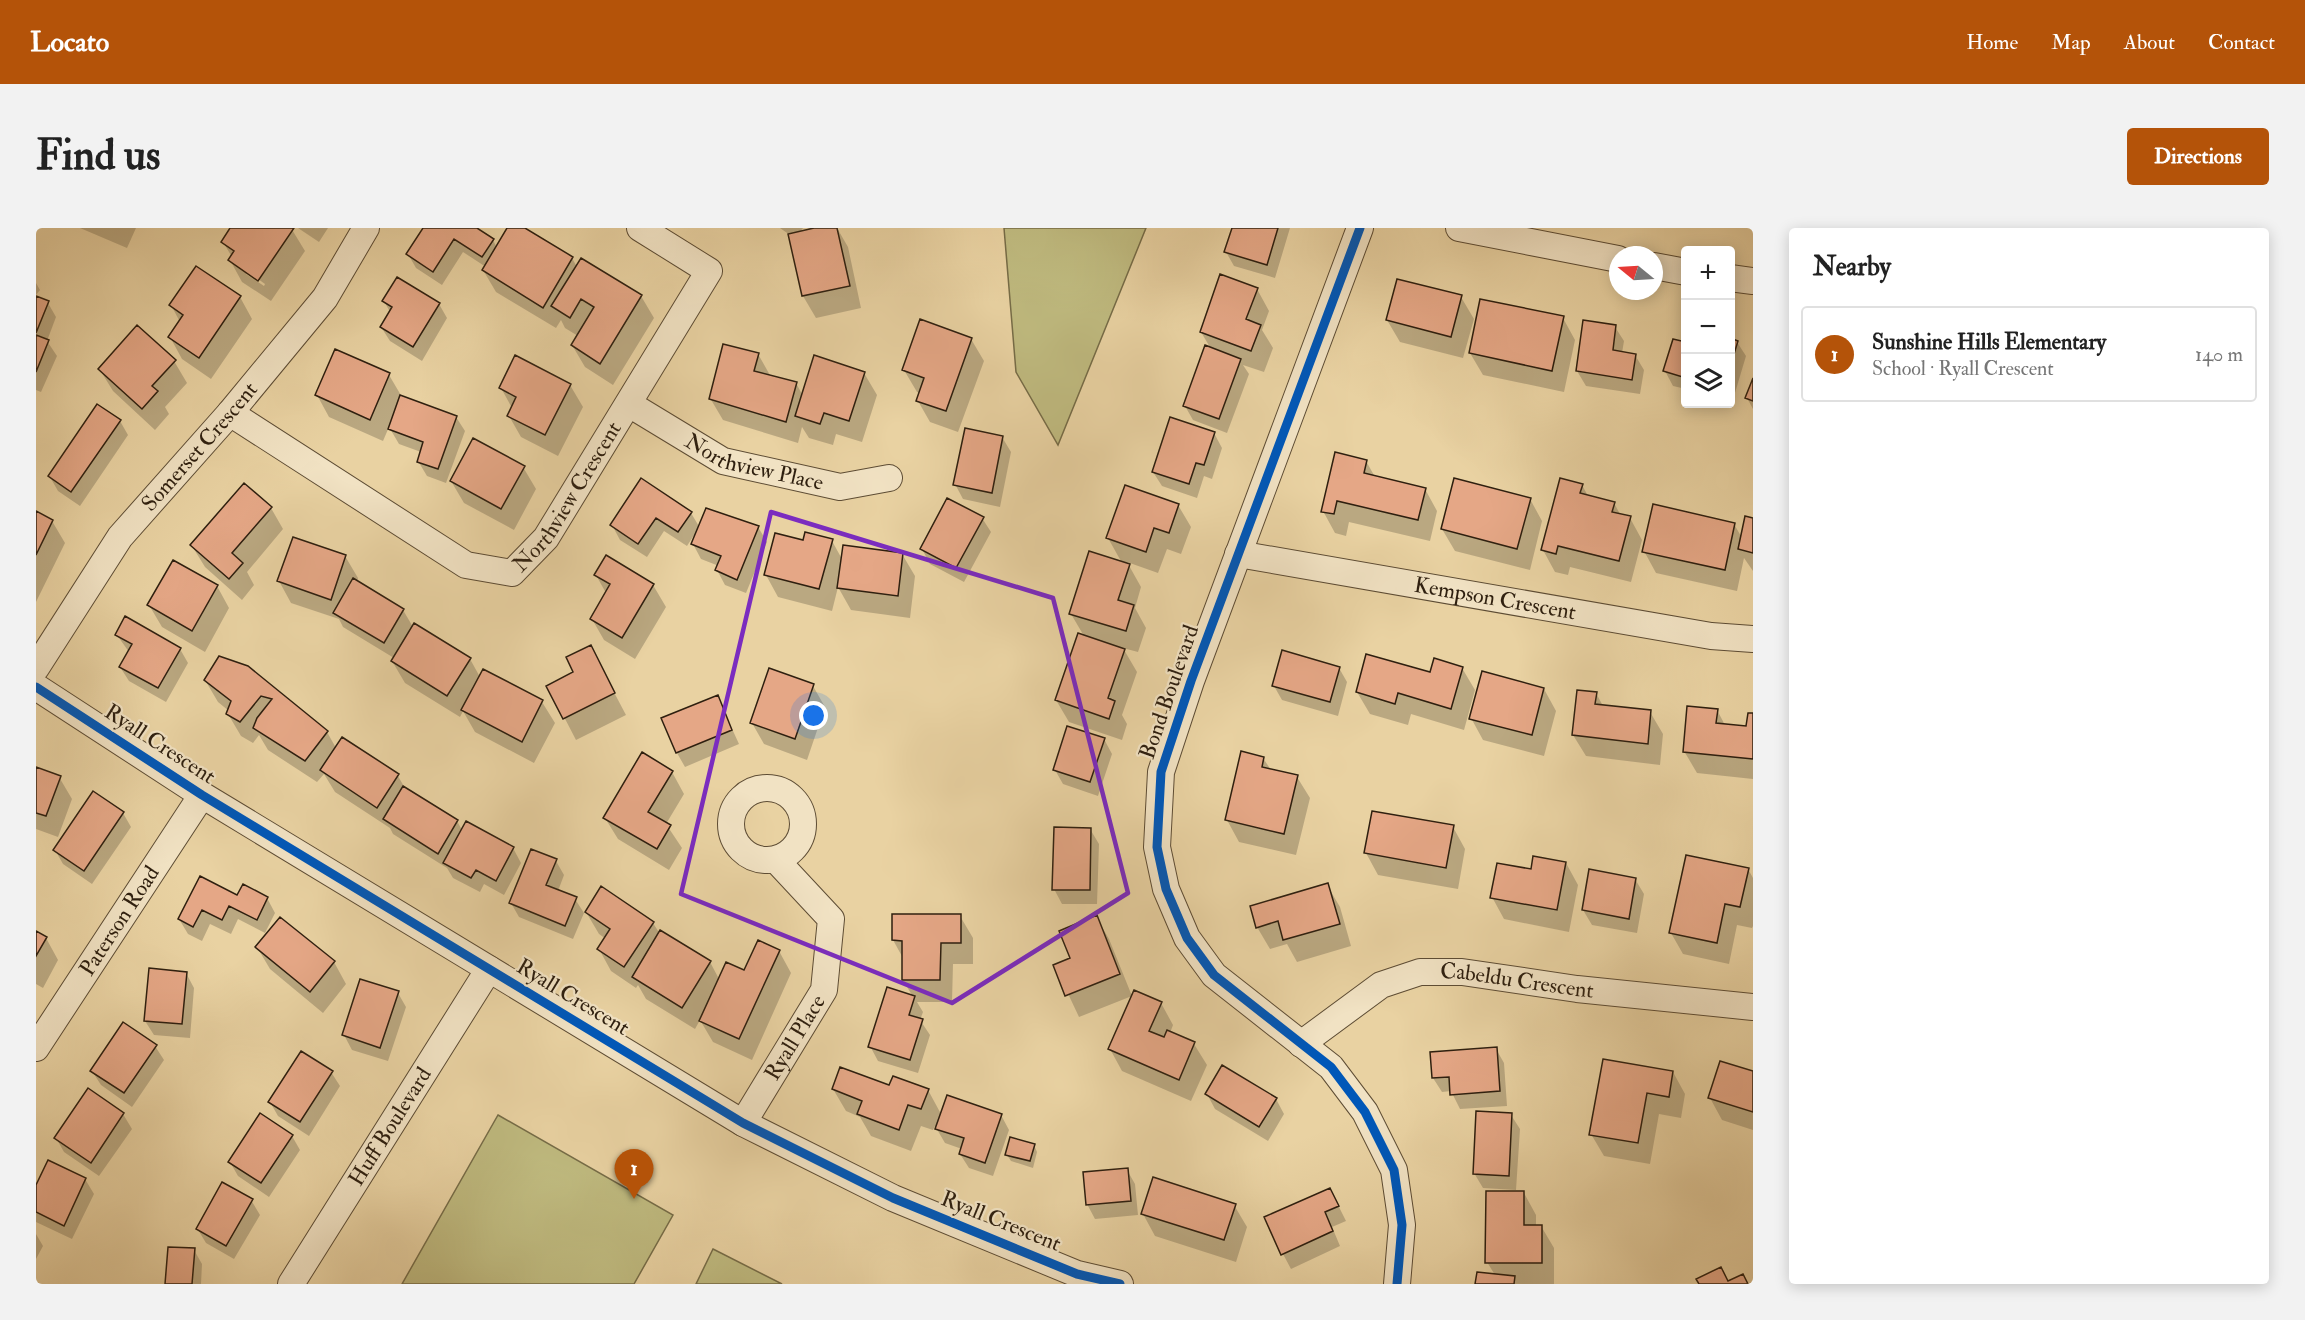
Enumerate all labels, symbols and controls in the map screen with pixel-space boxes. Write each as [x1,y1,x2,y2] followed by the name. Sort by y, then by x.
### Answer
[30,25,109,60] text: Locato
[1966,29,2018,56] text: Home
[2051,29,2091,56] text: Map
[2124,29,2175,56] text: About
[2208,29,2275,56] text: Contact
[2127,128,2269,185] button: Directions
[36,130,160,182] text: Find us
[1609,246,1663,300] north arrow
[1681,246,1735,408] map controls
[1681,246,1735,300] button: +
[1813,251,1891,283] text: Nearby
[1681,300,1735,354] button: −
[1872,328,2106,356] text: Sunshine Hills Elementary
[1831,342,1838,367] text: 1
[2195,342,2243,367] text: 140 m
[1681,354,1735,408] button: layers
[1872,356,2054,381] text: School · Ryall Crescent
[135,376,264,517] street label: Somerset Crescent
[506,416,628,578] street label: Northview Crescent
[680,427,826,497] street label: Northview Place
[1412,571,1578,626] street label: Kempson Crescent
[1133,621,1205,763] street label: Bond Boulevard
[99,698,221,790] street label: Ryall Crescent
[799,701,828,730] your location
[73,860,166,981] street label: Paterson Road
[511,952,635,1042] street label: Ryall Crescent
[1440,958,1595,1005] street label: Cabeldu Crescent
[758,990,832,1086] street label: Ryall Place
[342,1062,438,1191] street label: Huff Boulevard
[614,1150,654,1199] pin: 1
[937,1184,1065,1258] street label: Ryall Crescent

